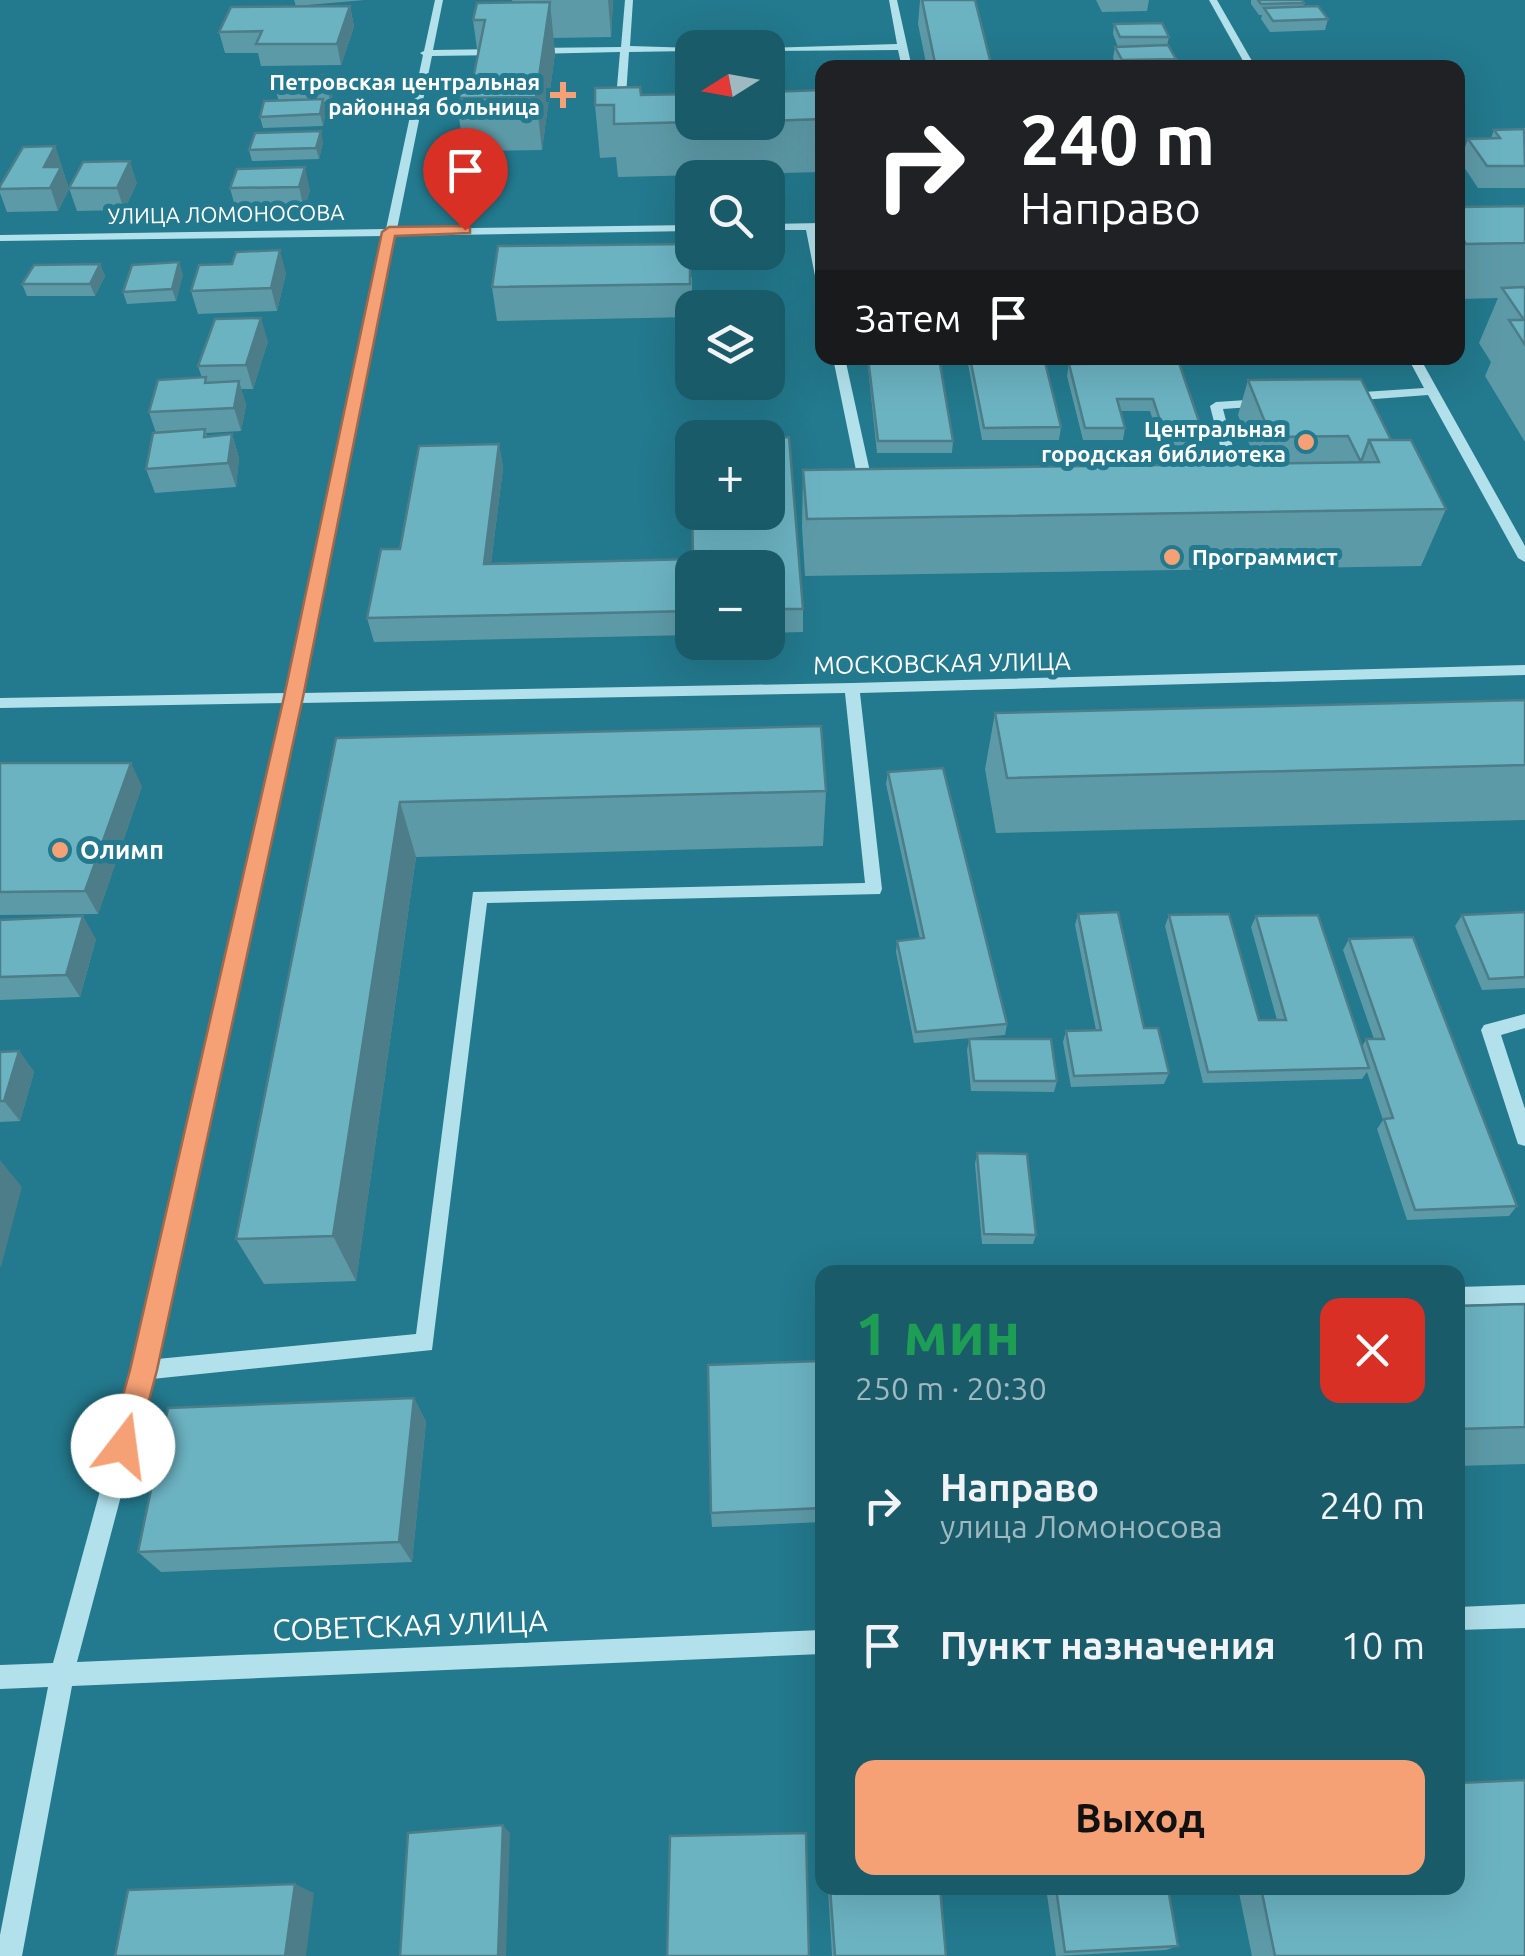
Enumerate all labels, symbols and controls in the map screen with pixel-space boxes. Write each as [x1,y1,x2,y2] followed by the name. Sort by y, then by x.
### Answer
[675,30,785,140] north arrow
[675,30,785,660] map controls
[269,69,540,119] place label: Петровская центральная районная больница
[550,82,576,108] marker: Петровская центральная районная больница
[855,100,985,230] icon: right
[1020,100,1215,178] text: 240 m
[423,128,508,231] pin
[438,143,493,198] icon: arrive
[675,160,785,270] button: search
[1020,182,1201,233] text: Направо
[107,199,345,228] street label: УЛИЦА ЛОМОНОСОВА
[675,290,785,400] button: layers
[981,290,1036,345] icon: arrive
[855,297,961,339] text: Затем
[1041,416,1286,466] place label: Центральная городская библиотека
[675,420,785,530] button: +
[1295,431,1317,453] marker: Центральная городская библиотека
[1192,544,1338,569] place label: Программист
[1161,546,1183,568] marker: Программист
[675,550,785,660] button: −
[813,647,1071,679] street label: МОСКОВСКАЯ УЛИЦА
[80,836,164,864] place label: Олимп
[49,839,71,861] marker: Олимп
[1320,1298,1425,1403] button: close
[855,1299,1020,1366] text: 1 мин
[855,1370,1047,1406] text: 250 m · 20:30
[71,1394,175,1498] position arrow
[940,1466,1099,1508] text: Направо
[855,1478,910,1533] icon: right
[1319,1484,1425,1526] text: 240 m
[940,1508,1223,1544] text: улица Ломоносова
[272,1603,549,1647] street label: СОВЕТСКАЯ УЛИЦА
[855,1618,910,1673] icon: arrive
[940,1624,1276,1666] text: Пункт назначения
[1341,1624,1425,1666] text: 10 m
[855,1760,1425,1875] button: Выход

